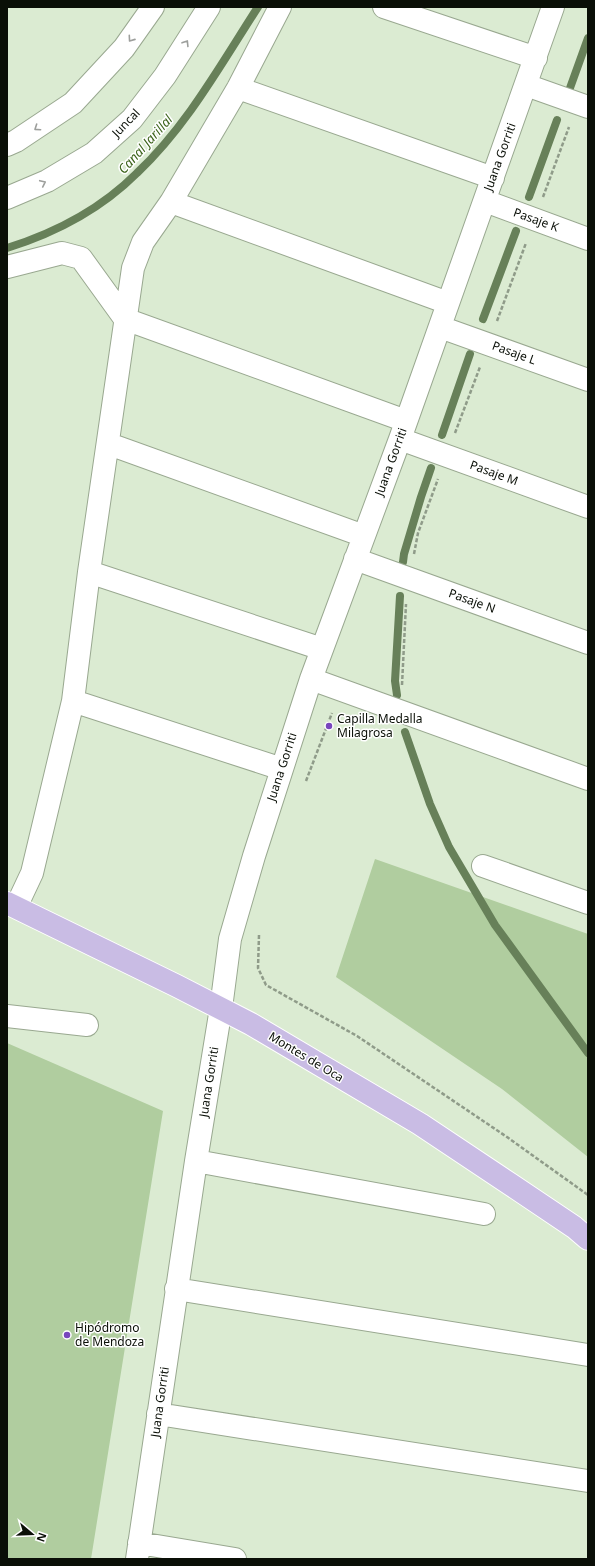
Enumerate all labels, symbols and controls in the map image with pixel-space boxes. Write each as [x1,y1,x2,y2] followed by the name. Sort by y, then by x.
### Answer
[128,35,135,42] one-way arrow
[182,40,189,47] one-way arrow
[107,105,143,141] street label: Juncal
[114,110,177,177] water label: Canal Jarillal
[479,121,520,194] street label: Juana Gorriti
[34,123,41,130] one-way arrow
[38,180,46,188] one-way arrow
[511,204,562,236] street label: Pasaje K
[490,337,539,368] street label: Pasaje L
[370,426,411,499] street label: Juana Gorriti
[468,456,521,489] street label: Pasaje M
[446,584,498,617] street label: Pasaje N
[337,710,423,741] place label: Capilla Medalla Milagrosa
[324,721,334,731] marker: Capilla Medalla Milagrosa
[262,730,301,804] street label: Juana Gorriti
[266,1027,347,1086] street label: Montes de Oca
[194,1045,222,1119] street label: Juana Gorriti
[75,1319,144,1350] place label: Hipódromo de Mendoza
[62,1330,72,1340] marker: Hipódromo de Mendoza
[146,1366,173,1439] street label: Juana Gorriti
[12,1514,52,1554] north arrow
[33,1531,50,1544] text: N

